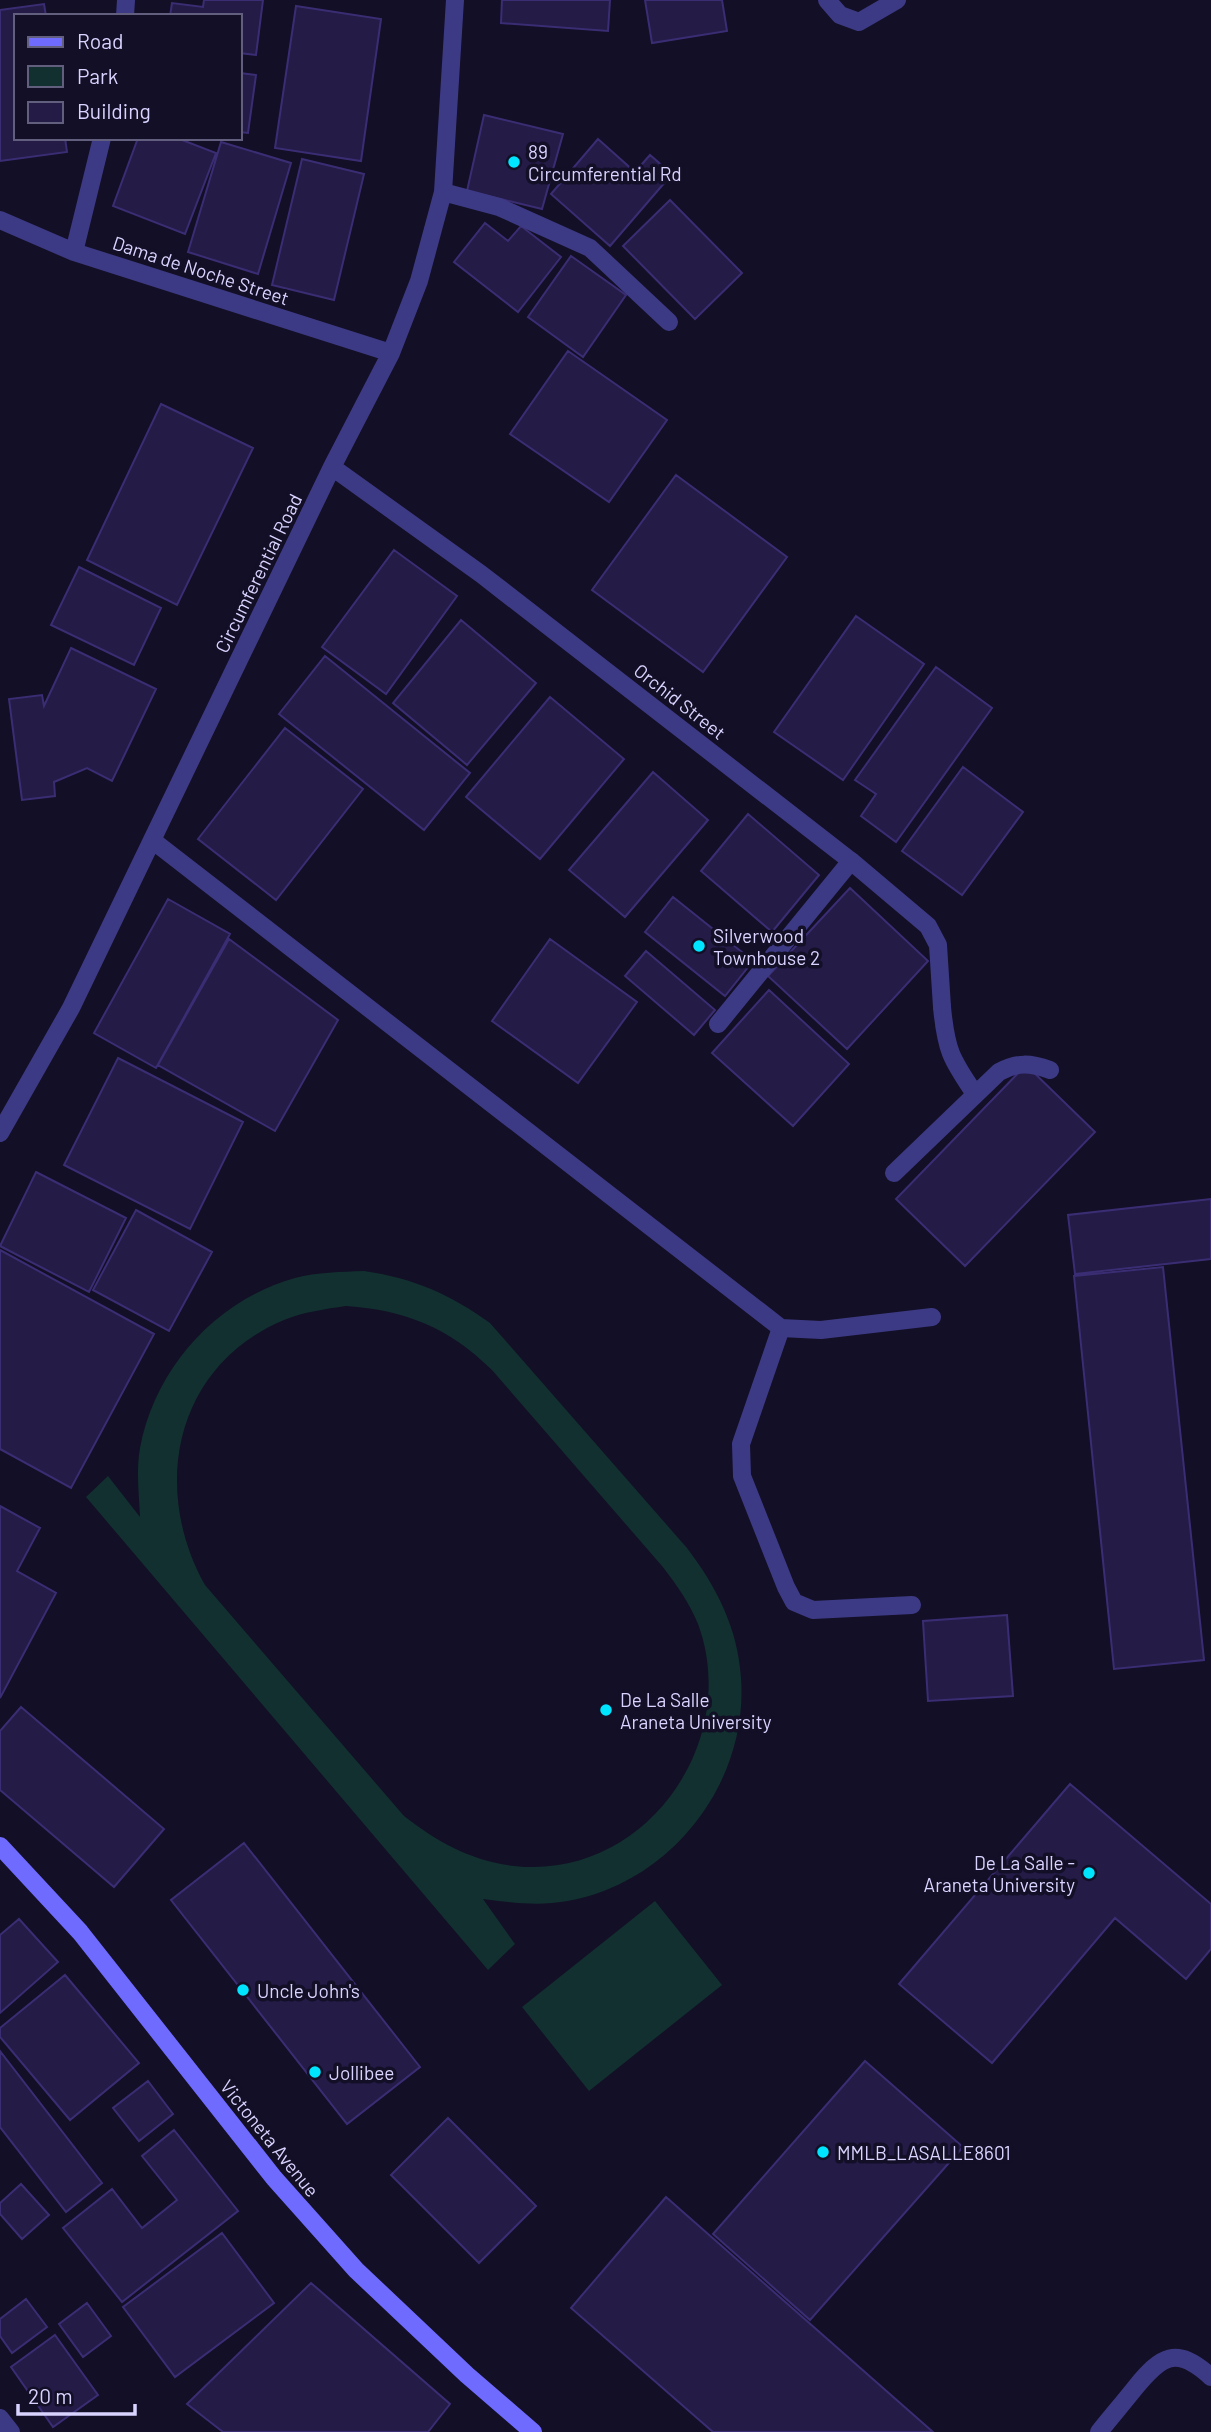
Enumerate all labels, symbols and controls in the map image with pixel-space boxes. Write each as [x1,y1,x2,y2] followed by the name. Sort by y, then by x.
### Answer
[14,14,242,140] legend
[77,28,123,53] text: Road
[77,63,118,88] text: Park
[77,98,151,123] text: Building
[528,140,682,185] place label: 89 Circumferential Rd
[506,154,522,170] marker: 89 Circumferential Rd
[110,231,292,309] street label: Dama de Noche Street
[210,490,306,656] street label: Circumferential Road
[630,658,730,744] street label: Orchid Street
[713,924,820,969] place label: Silverwood Townhouse 2
[691,938,707,954] marker: Silverwood Townhouse 2
[620,1688,772,1733] place label: De La Salle Araneta University
[598,1702,614,1718] marker: De La Salle Araneta University
[924,1851,1075,1896] place label: De La Salle - Araneta University
[1081,1865,1097,1881] marker: De La Salle - Araneta University
[257,1979,360,2002] place label: Uncle John's
[235,1982,251,1998] marker: Uncle John's
[329,2061,394,2084] place label: Jollibee
[307,2064,323,2080] marker: Jollibee
[216,2075,324,2201] street label: Victoneta Avenue
[837,2141,1011,2164] place label: MMLB_LASALLE8601
[815,2144,831,2160] marker: MMLB_LASALLE8601
[18,2372,135,2416] scale bar
[28,2383,73,2408] text: 20 m

